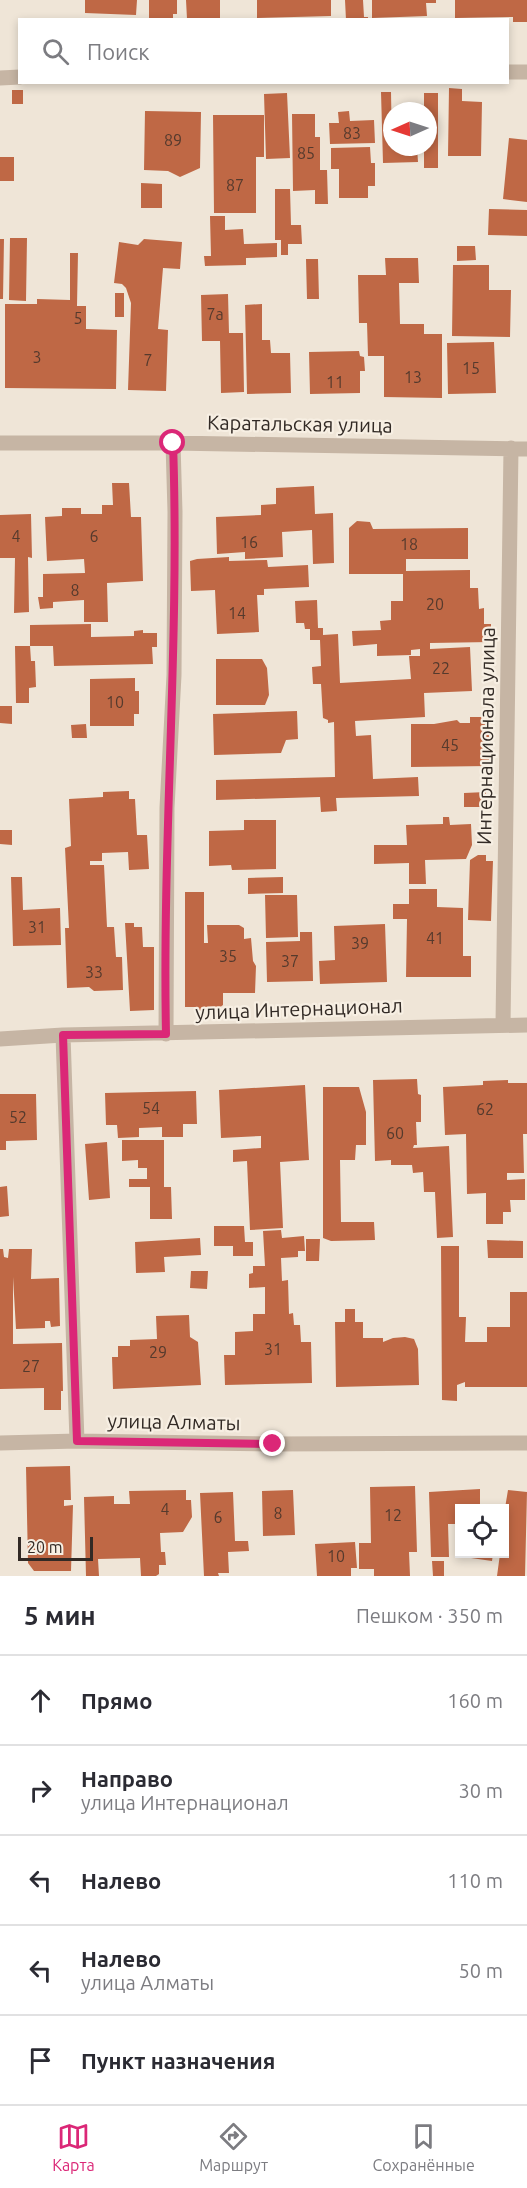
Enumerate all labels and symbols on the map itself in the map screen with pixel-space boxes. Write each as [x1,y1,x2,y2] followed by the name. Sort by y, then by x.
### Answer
[383,102,437,156] north arrow
[343,124,361,142] house number: 83
[164,131,182,149] house number: 89
[297,144,315,162] house number: 85
[226,176,244,194] house number: 87
[206,305,224,323] house number: 7а
[73,309,83,327] house number: 5
[32,348,42,366] house number: 3
[143,351,153,369] house number: 7
[462,359,480,377] house number: 15
[404,368,422,386] house number: 13
[326,373,344,391] house number: 11
[207,410,393,437] street label: Каратальская улица
[159,429,185,455] route start
[11,527,21,545] house number: 4
[89,527,99,545] house number: 6
[240,533,258,551] house number: 16
[400,535,418,553] house number: 18
[70,581,80,599] house number: 8
[426,595,444,613] house number: 20
[228,604,246,622] house number: 14
[472,627,499,845] street label: Интернационала улица
[432,659,450,677] house number: 22
[106,693,124,711] house number: 10
[441,736,459,754] house number: 45
[28,918,46,936] house number: 31
[426,929,444,947] house number: 41
[351,934,369,952] house number: 39
[219,947,237,965] house number: 35
[281,952,299,970] house number: 37
[85,963,103,981] house number: 33
[195,993,403,1024] street label: улица Интернационал
[142,1099,160,1117] house number: 54
[476,1100,494,1118] house number: 62
[9,1108,27,1126] house number: 52
[386,1124,404,1142] house number: 60
[264,1340,282,1358] house number: 31
[149,1343,167,1361] house number: 29
[22,1357,40,1375] house number: 27
[107,1409,241,1434] street label: улица Алматы
[259,1430,285,1456] route end
[160,1500,170,1518] house number: 4
[273,1504,283,1522] house number: 8
[384,1506,402,1524] house number: 12
[213,1508,223,1526] house number: 6
[18,1534,93,1562] scale bar
[327,1547,345,1565] house number: 10

